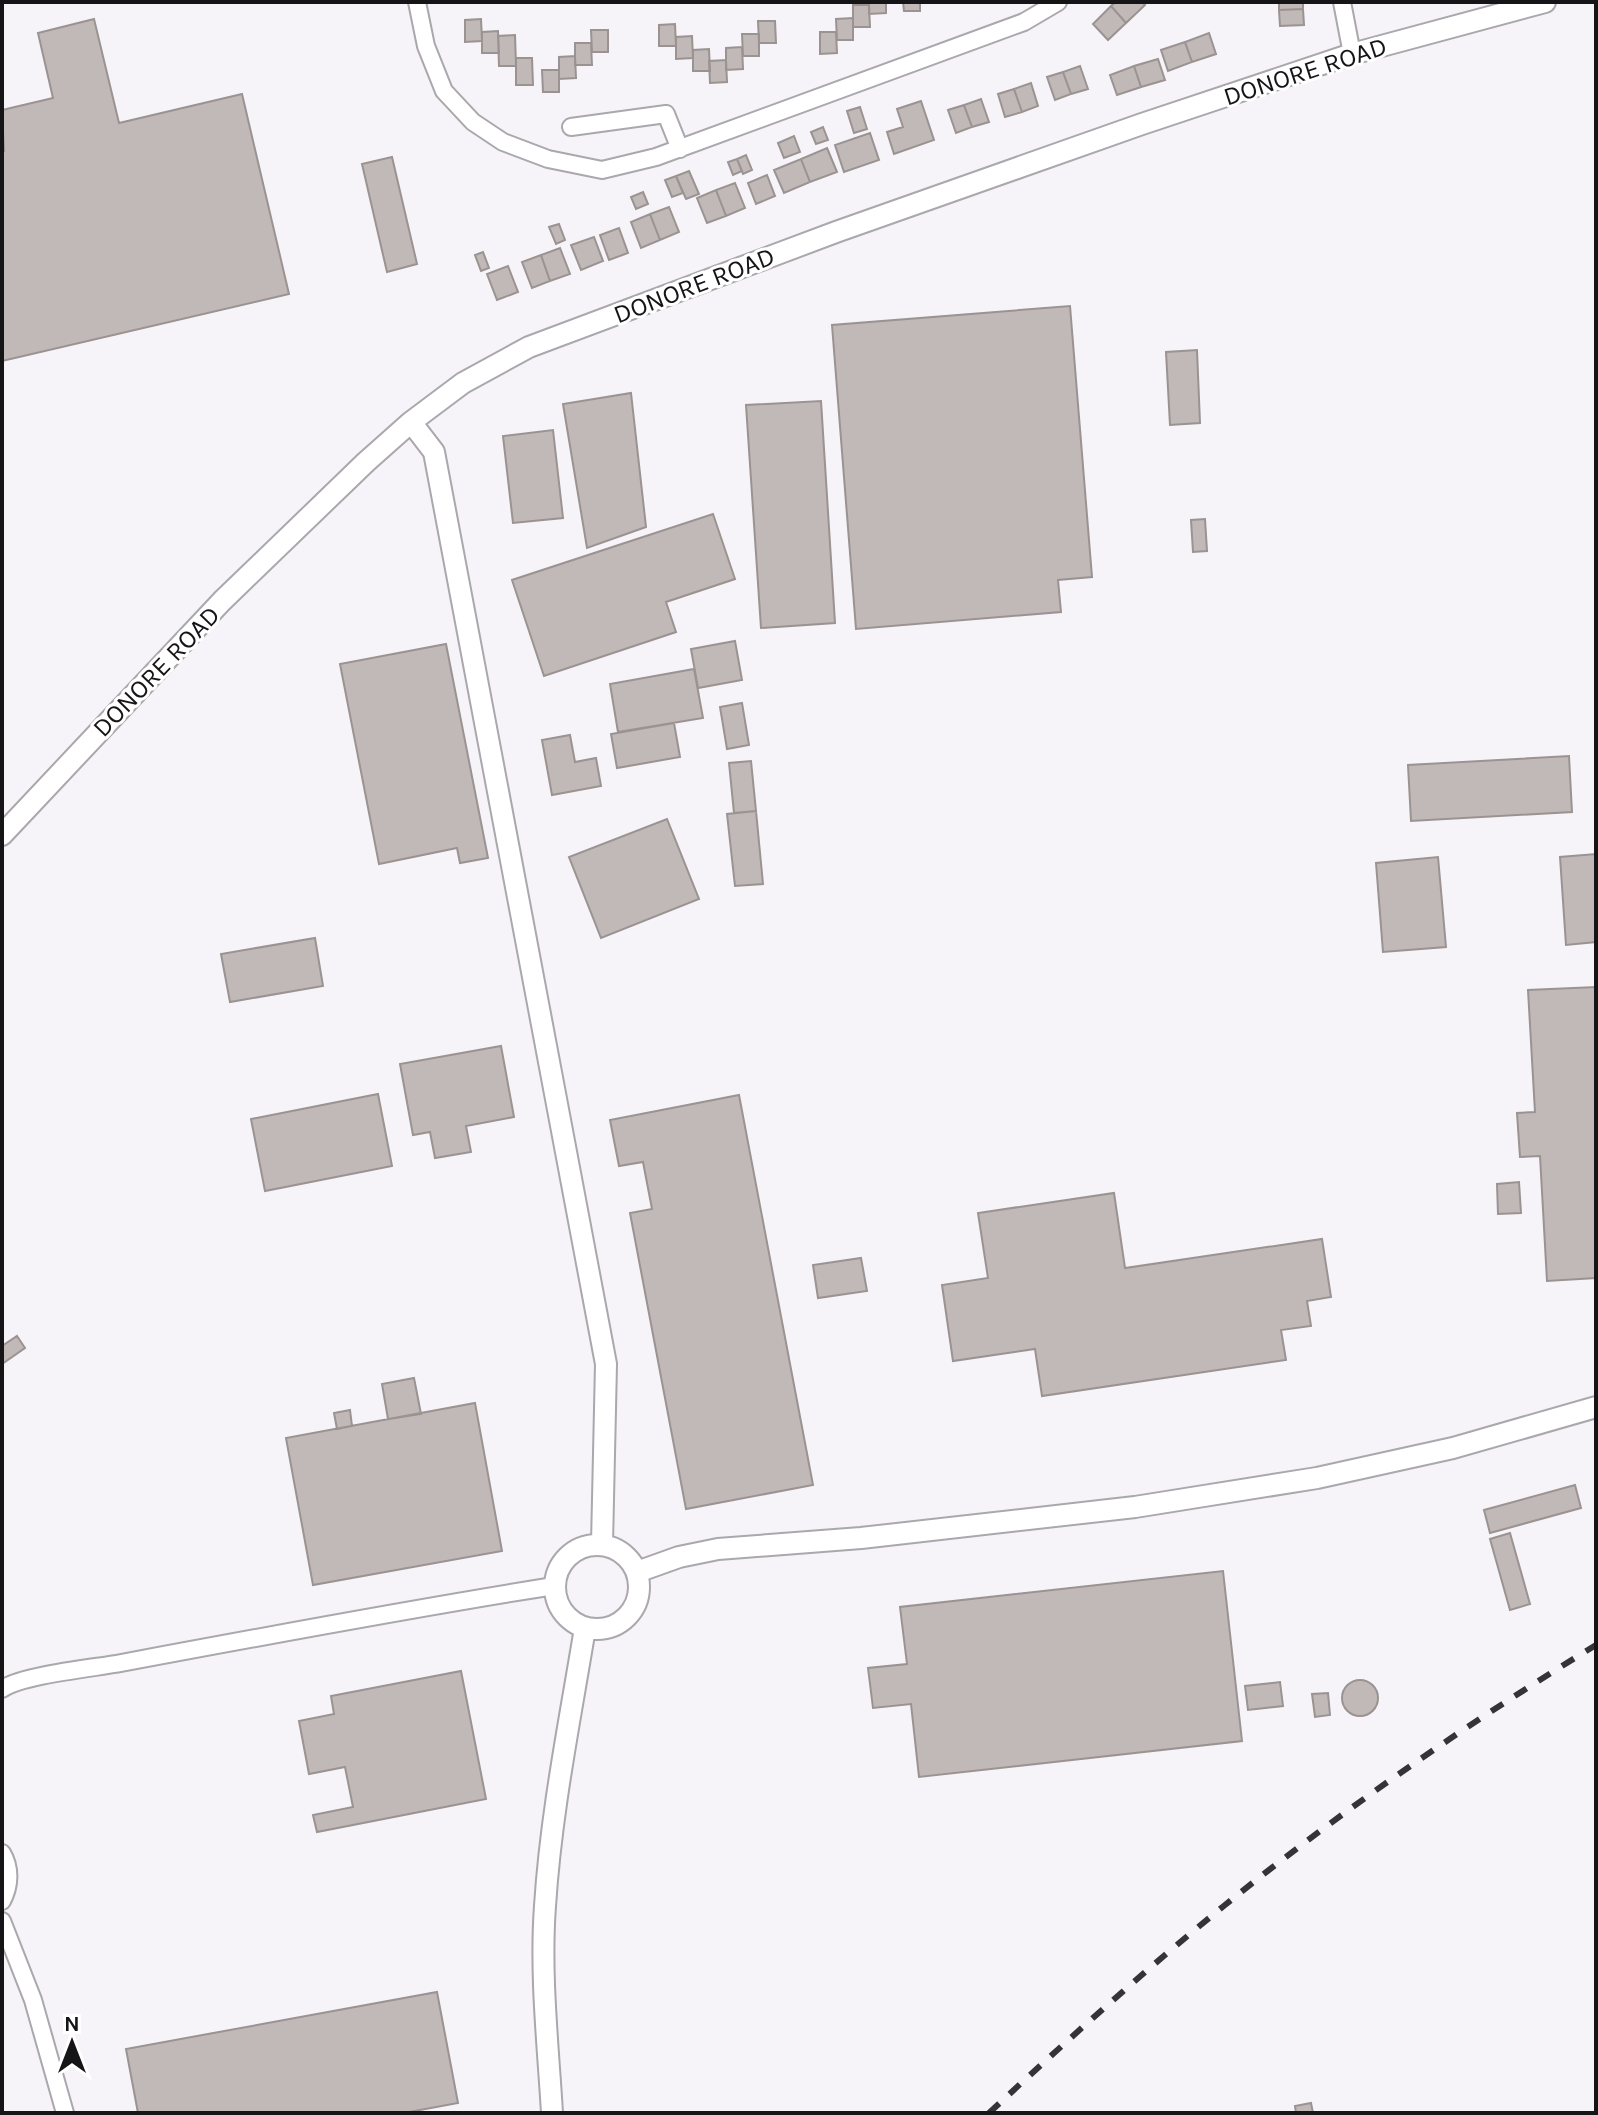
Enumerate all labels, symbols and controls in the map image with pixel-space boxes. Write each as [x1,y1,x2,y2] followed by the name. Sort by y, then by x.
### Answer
[1220,30,1391,112] street label: DONORE ROAD
[609,241,779,330] street label: DONORE ROAD
[86,599,227,743] street label: DONORE ROAD
[32,2003,112,2083] north arrow
[64,2011,80,2037] text: N

